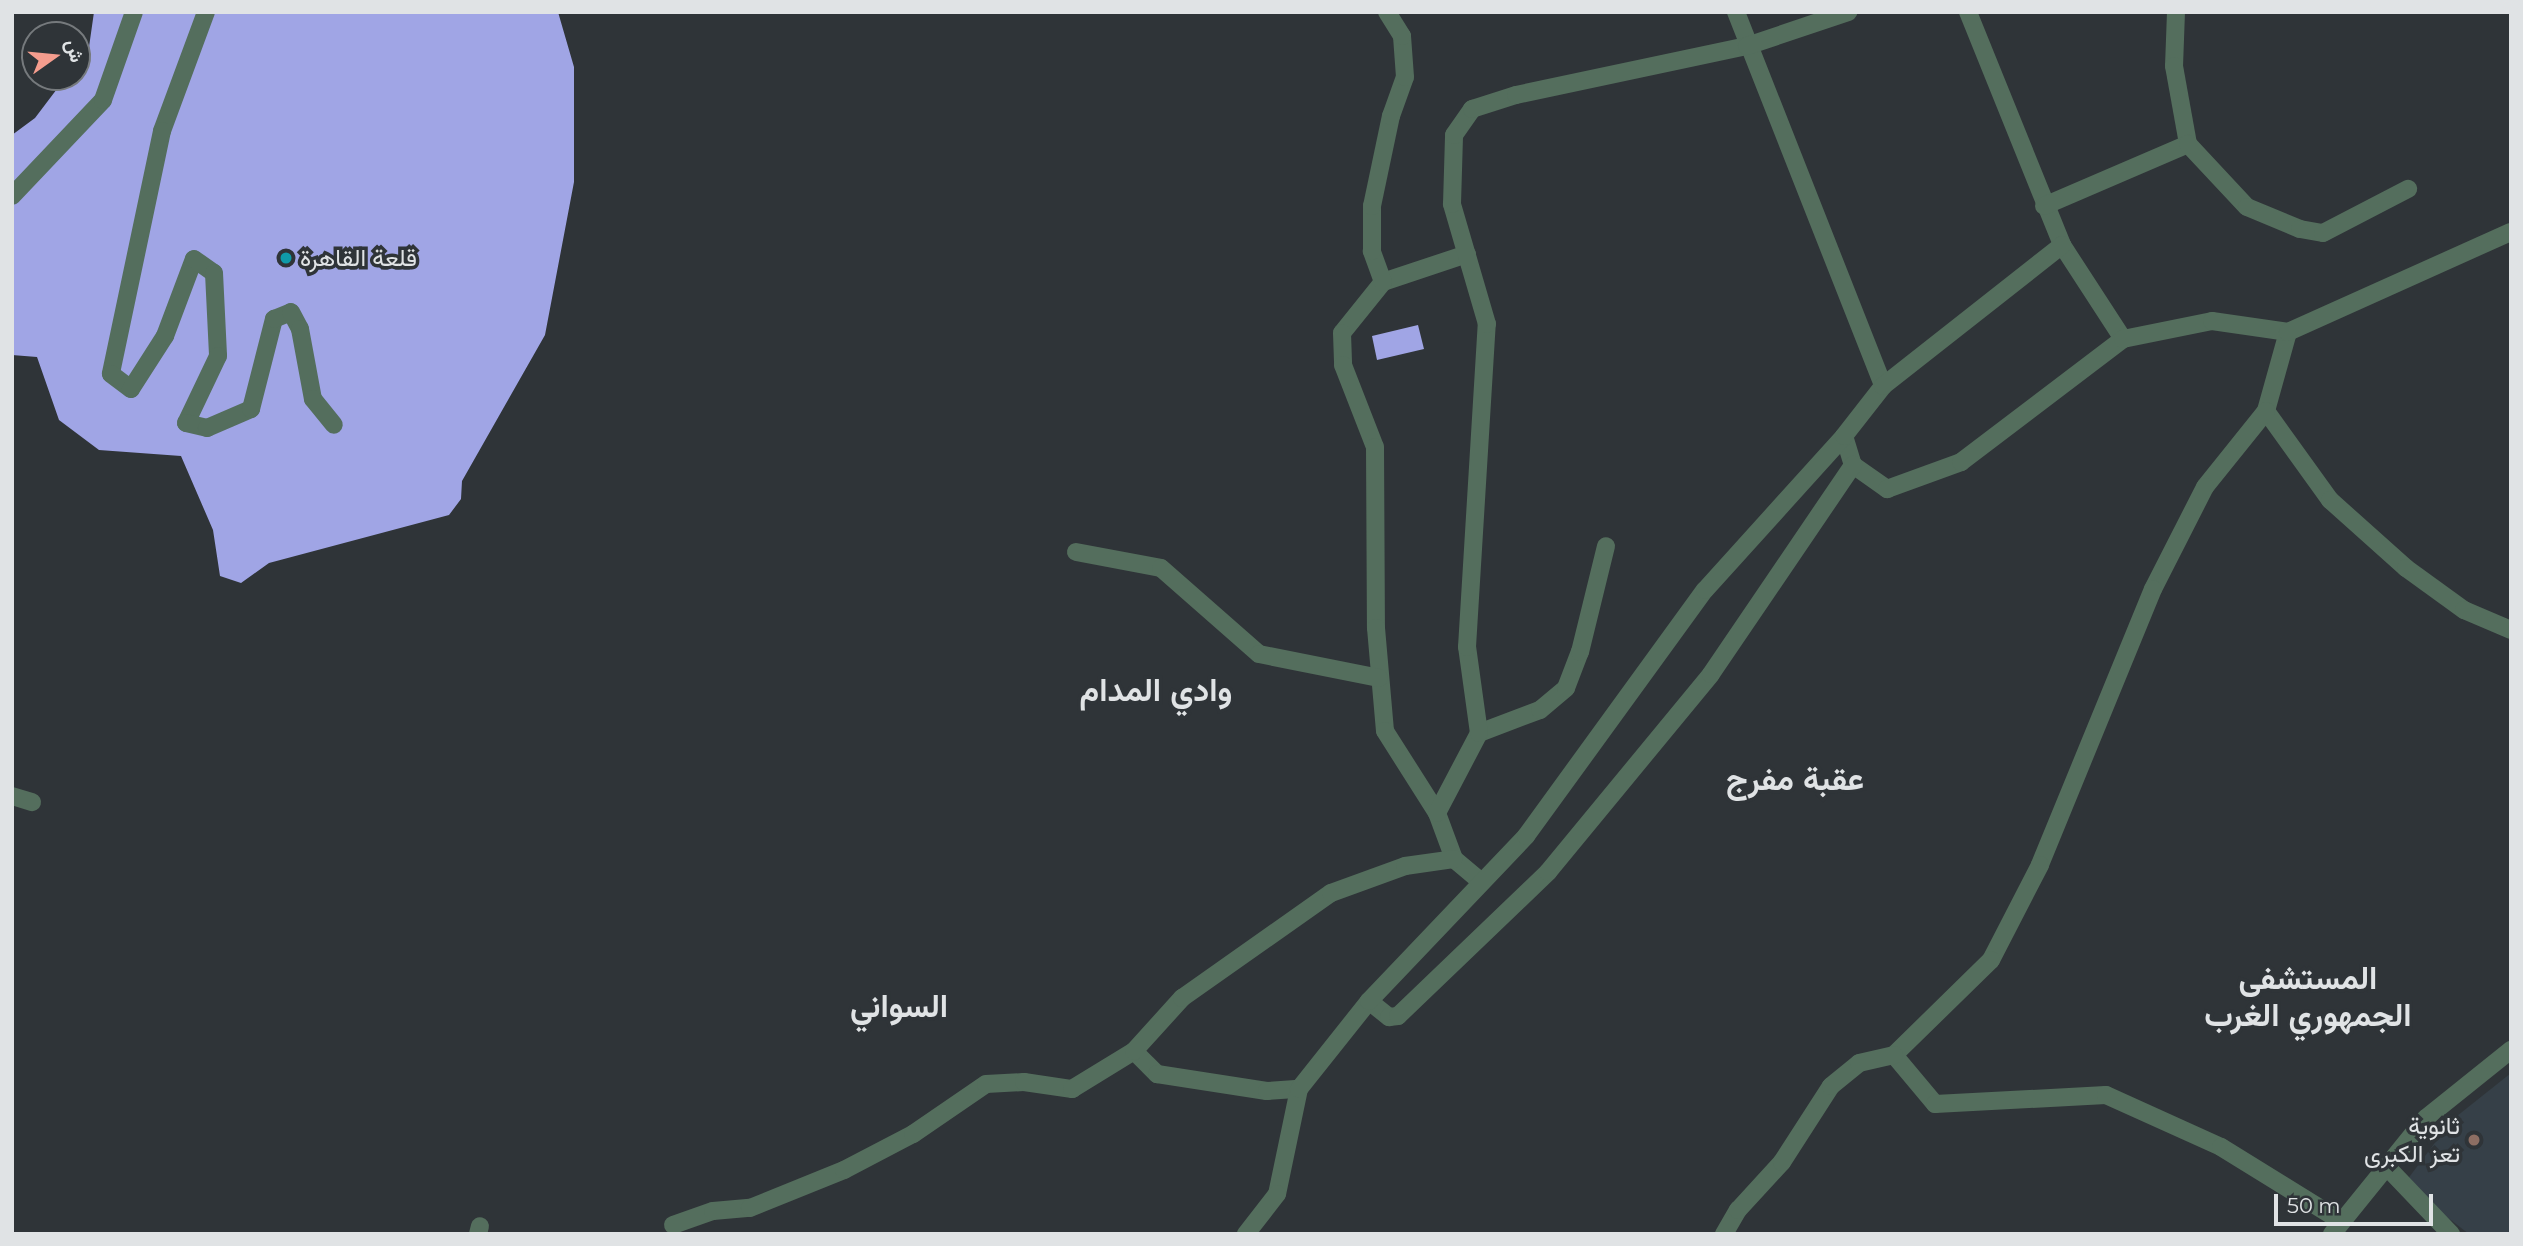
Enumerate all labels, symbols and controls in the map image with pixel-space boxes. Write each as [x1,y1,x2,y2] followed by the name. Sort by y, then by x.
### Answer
[21,21,91,91] north arrow
[61,37,89,65] text: ش
[300,244,417,272] place label: قلعة القاهرة
[278,250,294,266] marker: قلعة القاهرة
[1080,671,1232,709] district label: وادي المدام
[1726,760,1864,798] district label: عقبة مفرج
[2204,960,2412,1035] district label: المستشفى الجمهوري الغرب
[850,987,948,1025] district label: السواني
[2364,1112,2460,1168] place label: ثانوية تعز الكبرى
[2466,1132,2482,1148] marker: ثانوية تعز الكبرى
[2278,1180,2437,1224] scale bar
[2287,1193,2341,1218] text: 50 m

